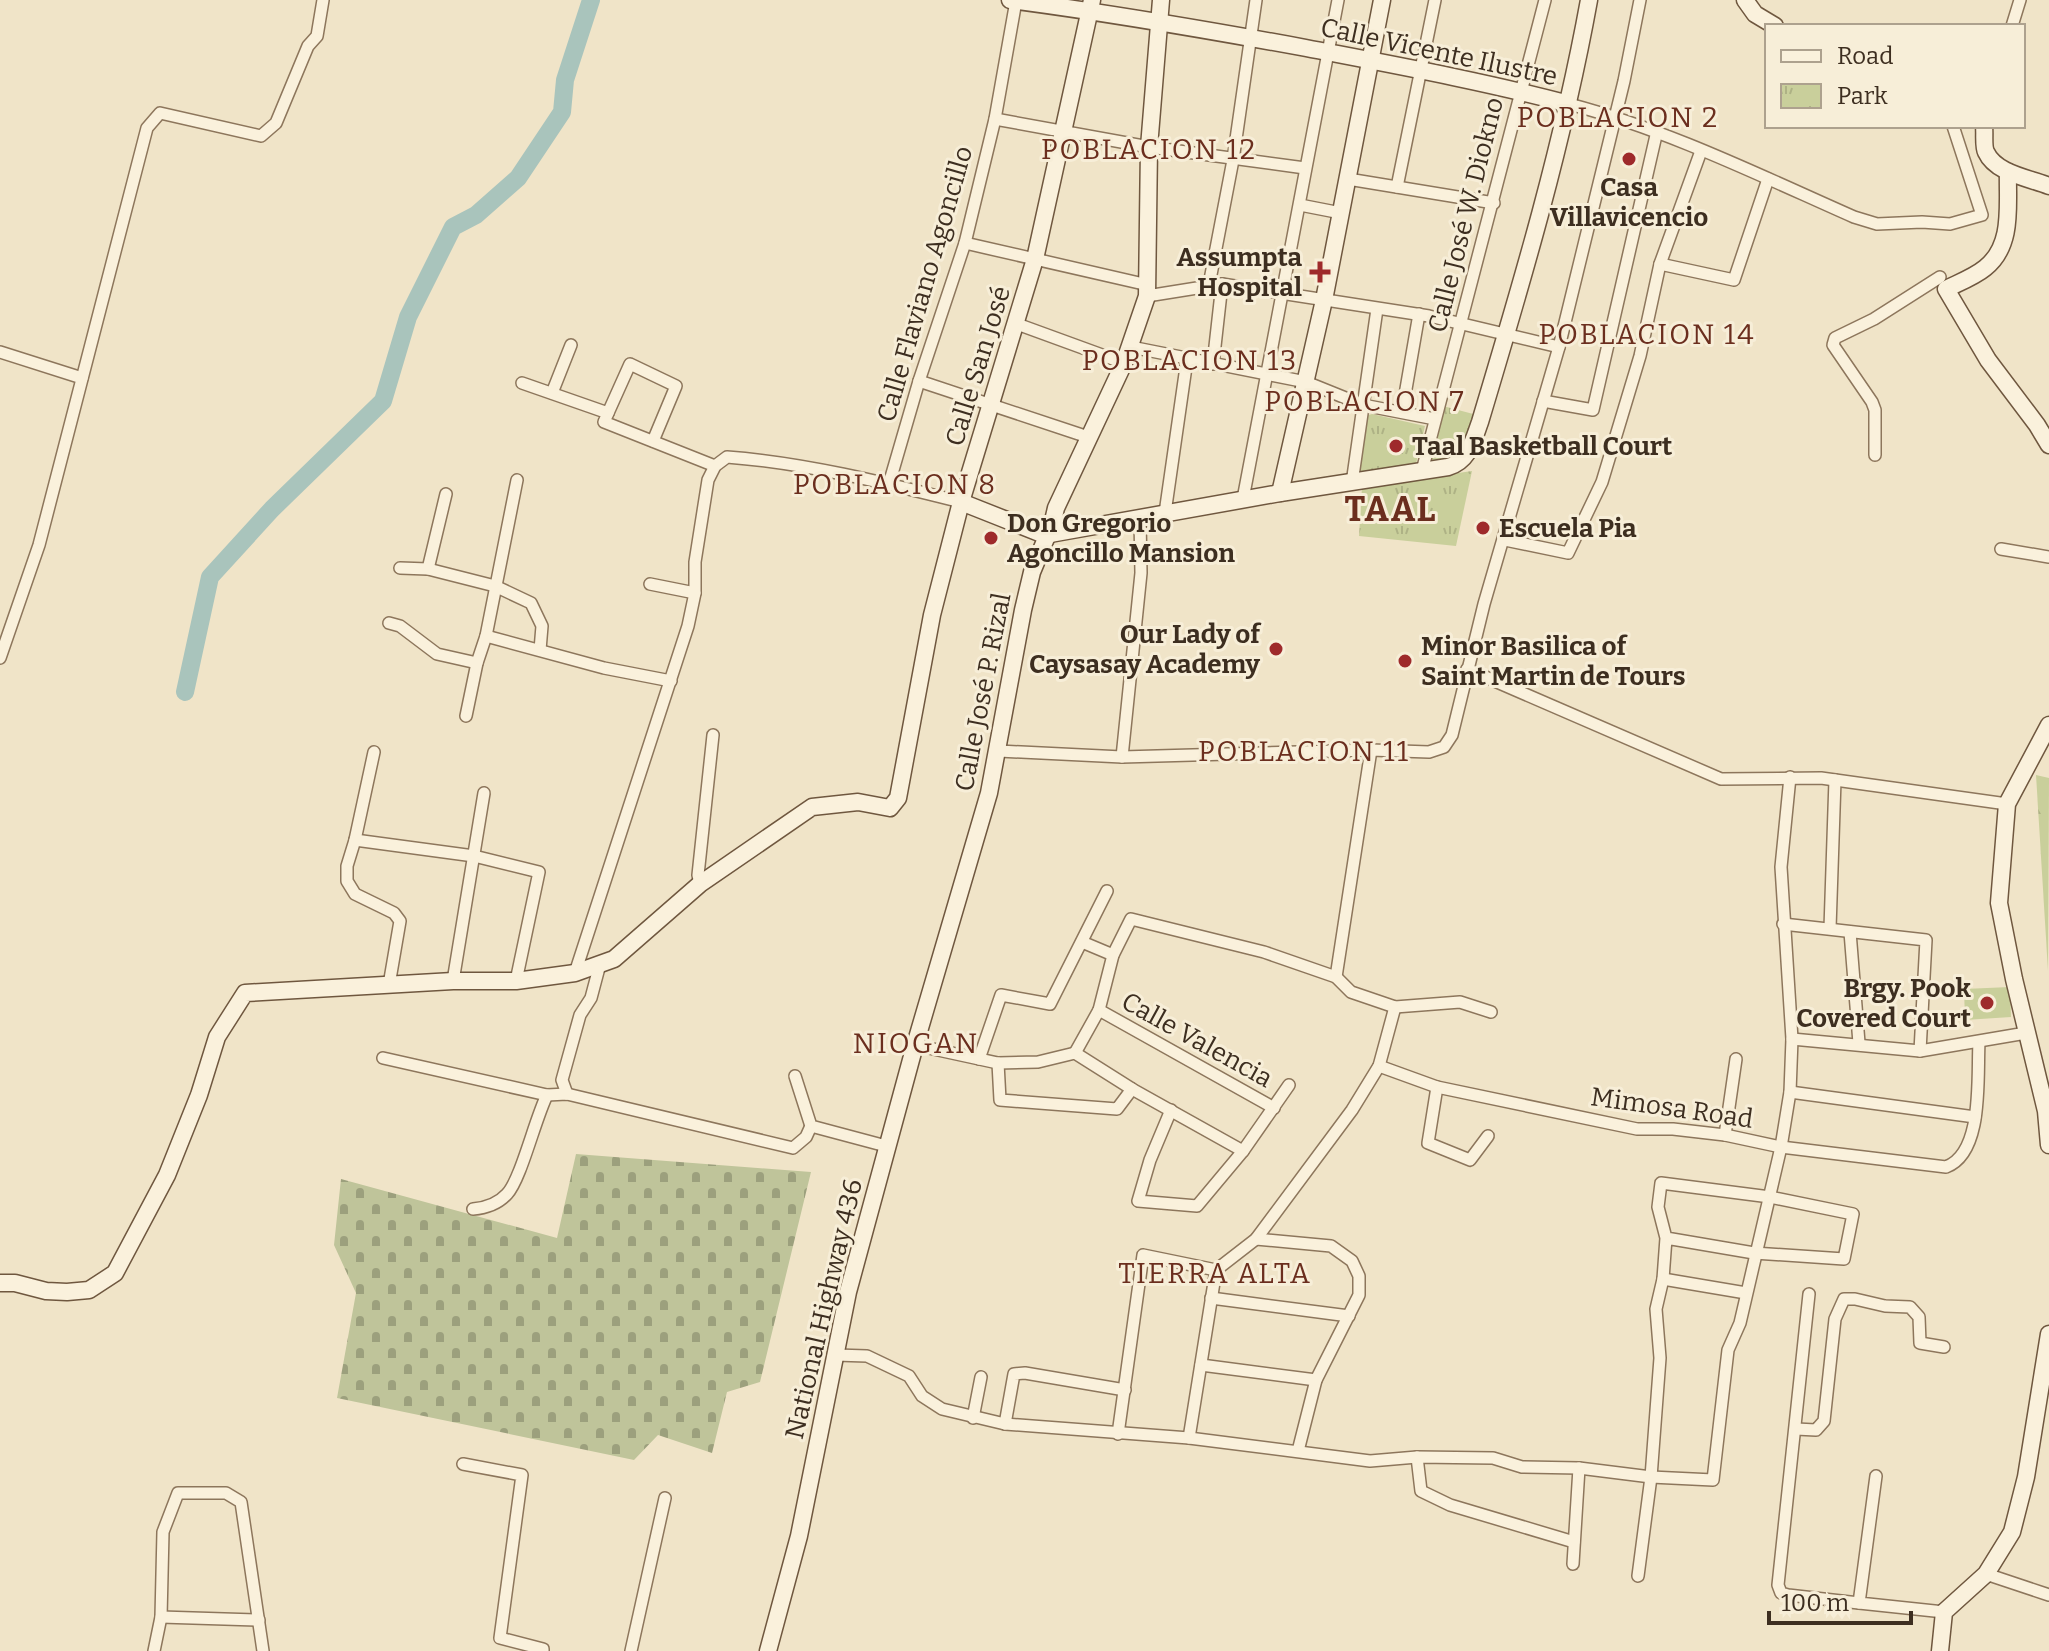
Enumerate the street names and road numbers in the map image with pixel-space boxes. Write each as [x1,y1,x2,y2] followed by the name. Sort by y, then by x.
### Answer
[1318,12,1560,92] street label: Calle Vicente Ilustre
[1422,94,1510,336] street label: Calle José W. Diokno
[871,142,979,426] street label: Calle Flaviano Agoncillo
[939,282,1017,450] street label: Calle San José
[949,590,1017,794] street label: Calle José P. Rizal
[1116,986,1278,1094] street label: Calle Valencia
[1589,1081,1755,1135] street label: Mimosa Road
[779,1176,869,1442] street label: National Highway 436

